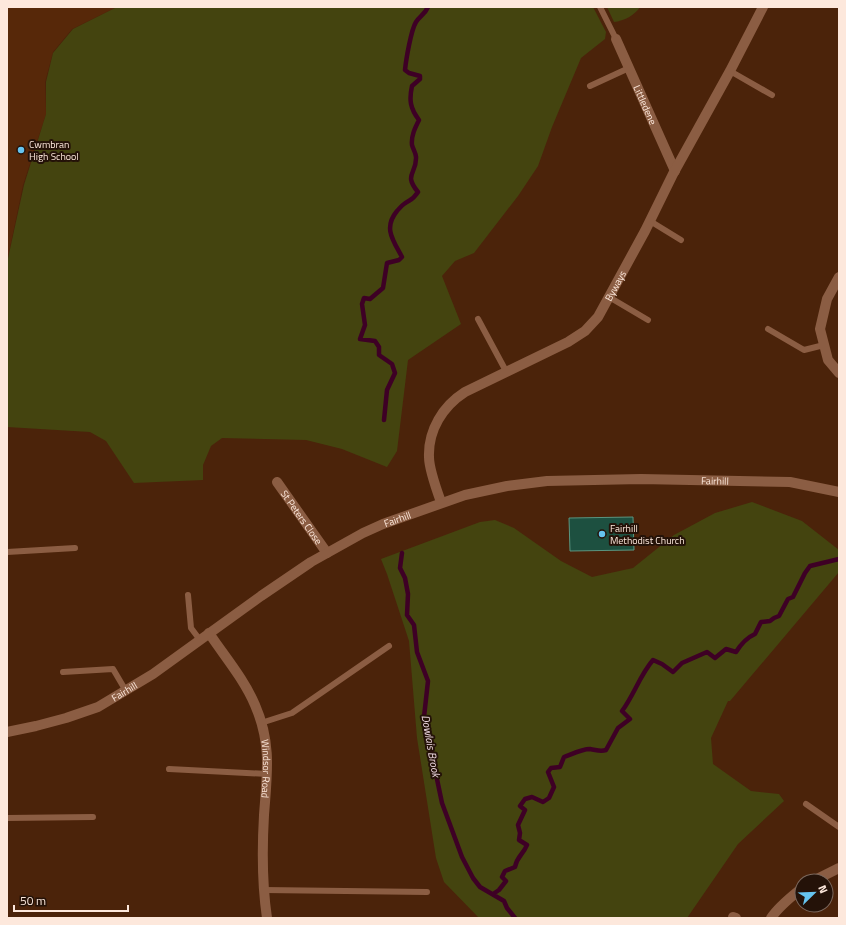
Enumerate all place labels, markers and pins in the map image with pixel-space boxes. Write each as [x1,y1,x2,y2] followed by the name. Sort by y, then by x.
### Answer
[29,137,79,164] place label: Cwmbran High School
[16,145,26,155] marker: Cwmbran High School
[610,521,685,548] place label: Fairhill Methodist Church
[597,529,607,539] marker: Fairhill Methodist Church

